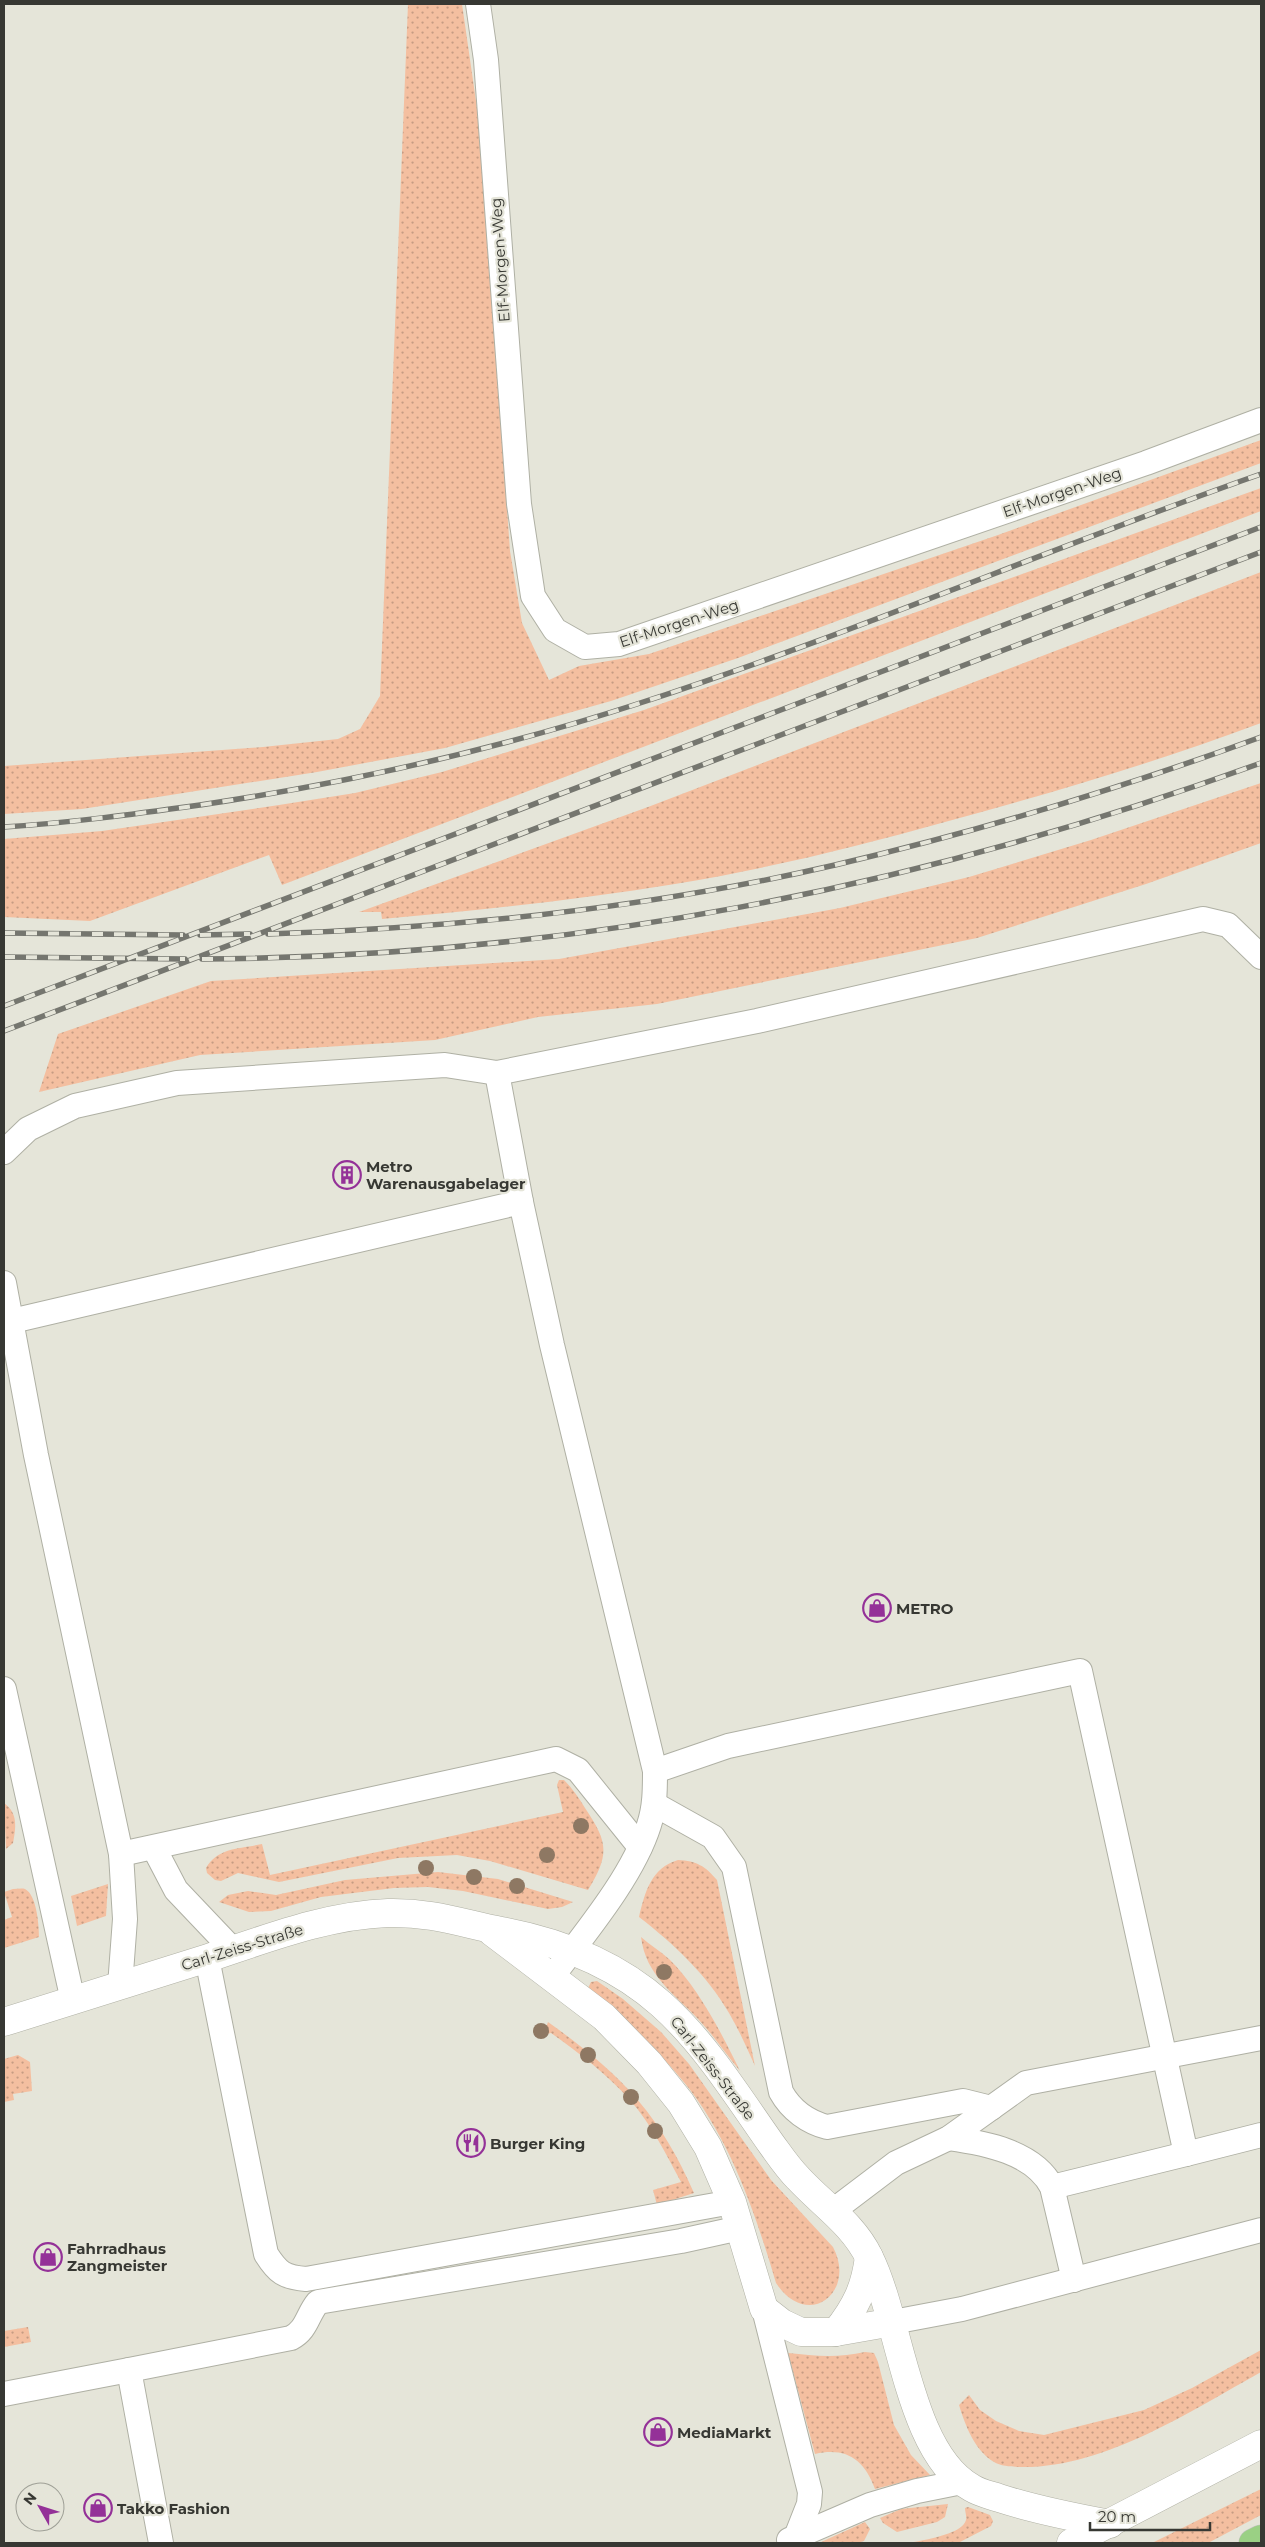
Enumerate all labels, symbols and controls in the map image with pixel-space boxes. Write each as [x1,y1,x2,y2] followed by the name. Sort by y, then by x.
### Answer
[486,197,514,323] street label: Elf-Morgen-Weg
[1000,463,1124,521] street label: Elf-Morgen-Weg
[617,595,741,651] street label: Elf-Morgen-Weg
[366,1157,526,1193] place label: Metro Warenausgabelager
[332,1160,362,1190] building icon: Metro Warenausgabelager
[862,1593,892,1623] shop icon: METRO
[896,1599,954,1618] place label: METRO
[179,1919,305,1975] street label: Carl-Zeiss-Straße
[667,2012,759,2124] street label: Carl-Zeiss-Straße
[456,2128,486,2158] restaurant icon: Burger King
[490,2134,585,2153] place label: Burger King
[67,2239,168,2275] place label: Fahrradhaus Zangmeister
[33,2242,63,2272] shop icon: Fahrradhaus Zangmeister
[643,2417,673,2447] shop icon: MediaMarkt
[677,2423,772,2442] place label: MediaMarkt
[15,2482,65,2532] north arrow
[19,2489,40,2509] text: N
[83,2493,113,2523] shop icon: Takko Fashion
[117,2499,230,2518] place label: Takko Fashion
[1090,2500,1210,2532] scale bar
[1098,2507,1136,2526] text: 20 m

